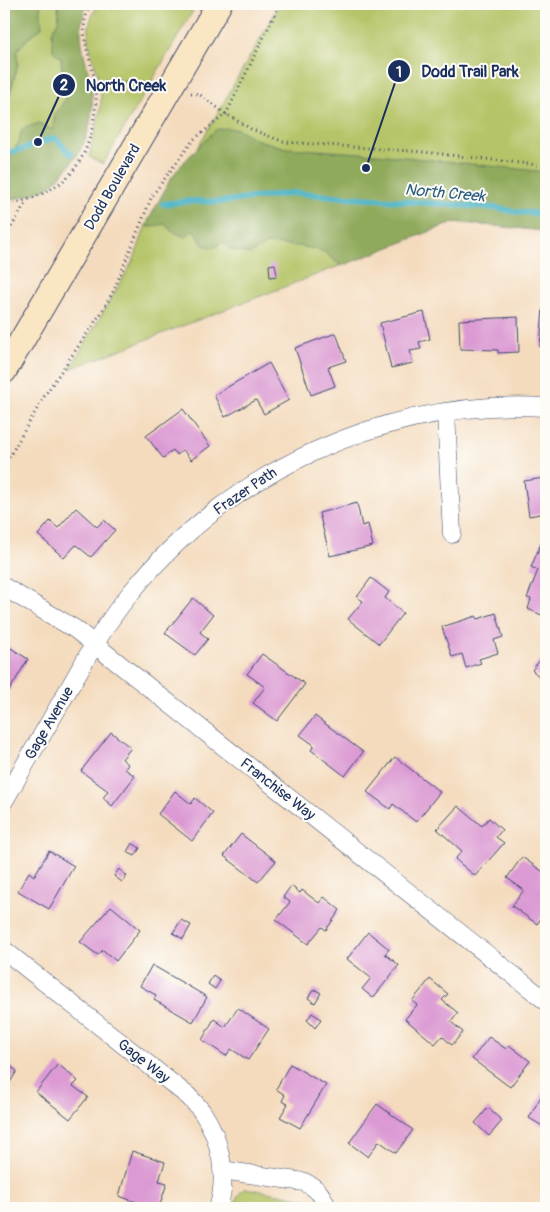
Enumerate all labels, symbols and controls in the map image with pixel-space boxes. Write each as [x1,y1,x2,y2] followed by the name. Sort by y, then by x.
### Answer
[386,56,529,87] callout: Dodd Trail Park
[421,62,519,82] text: Dodd Trail Park
[396,63,402,82] text: 1
[51,70,176,101] callout: North Creek
[60,76,68,95] text: 2
[86,76,166,96] text: North Creek
[80,141,145,234] street label: Dodd Boulevard
[404,180,487,207] water label: North Creek
[210,463,281,520] street label: Frazer Path
[21,683,78,763] street label: Gage Avenue
[236,754,320,825] street label: Franchise Way
[114,1035,174,1088] street label: Gage Way

